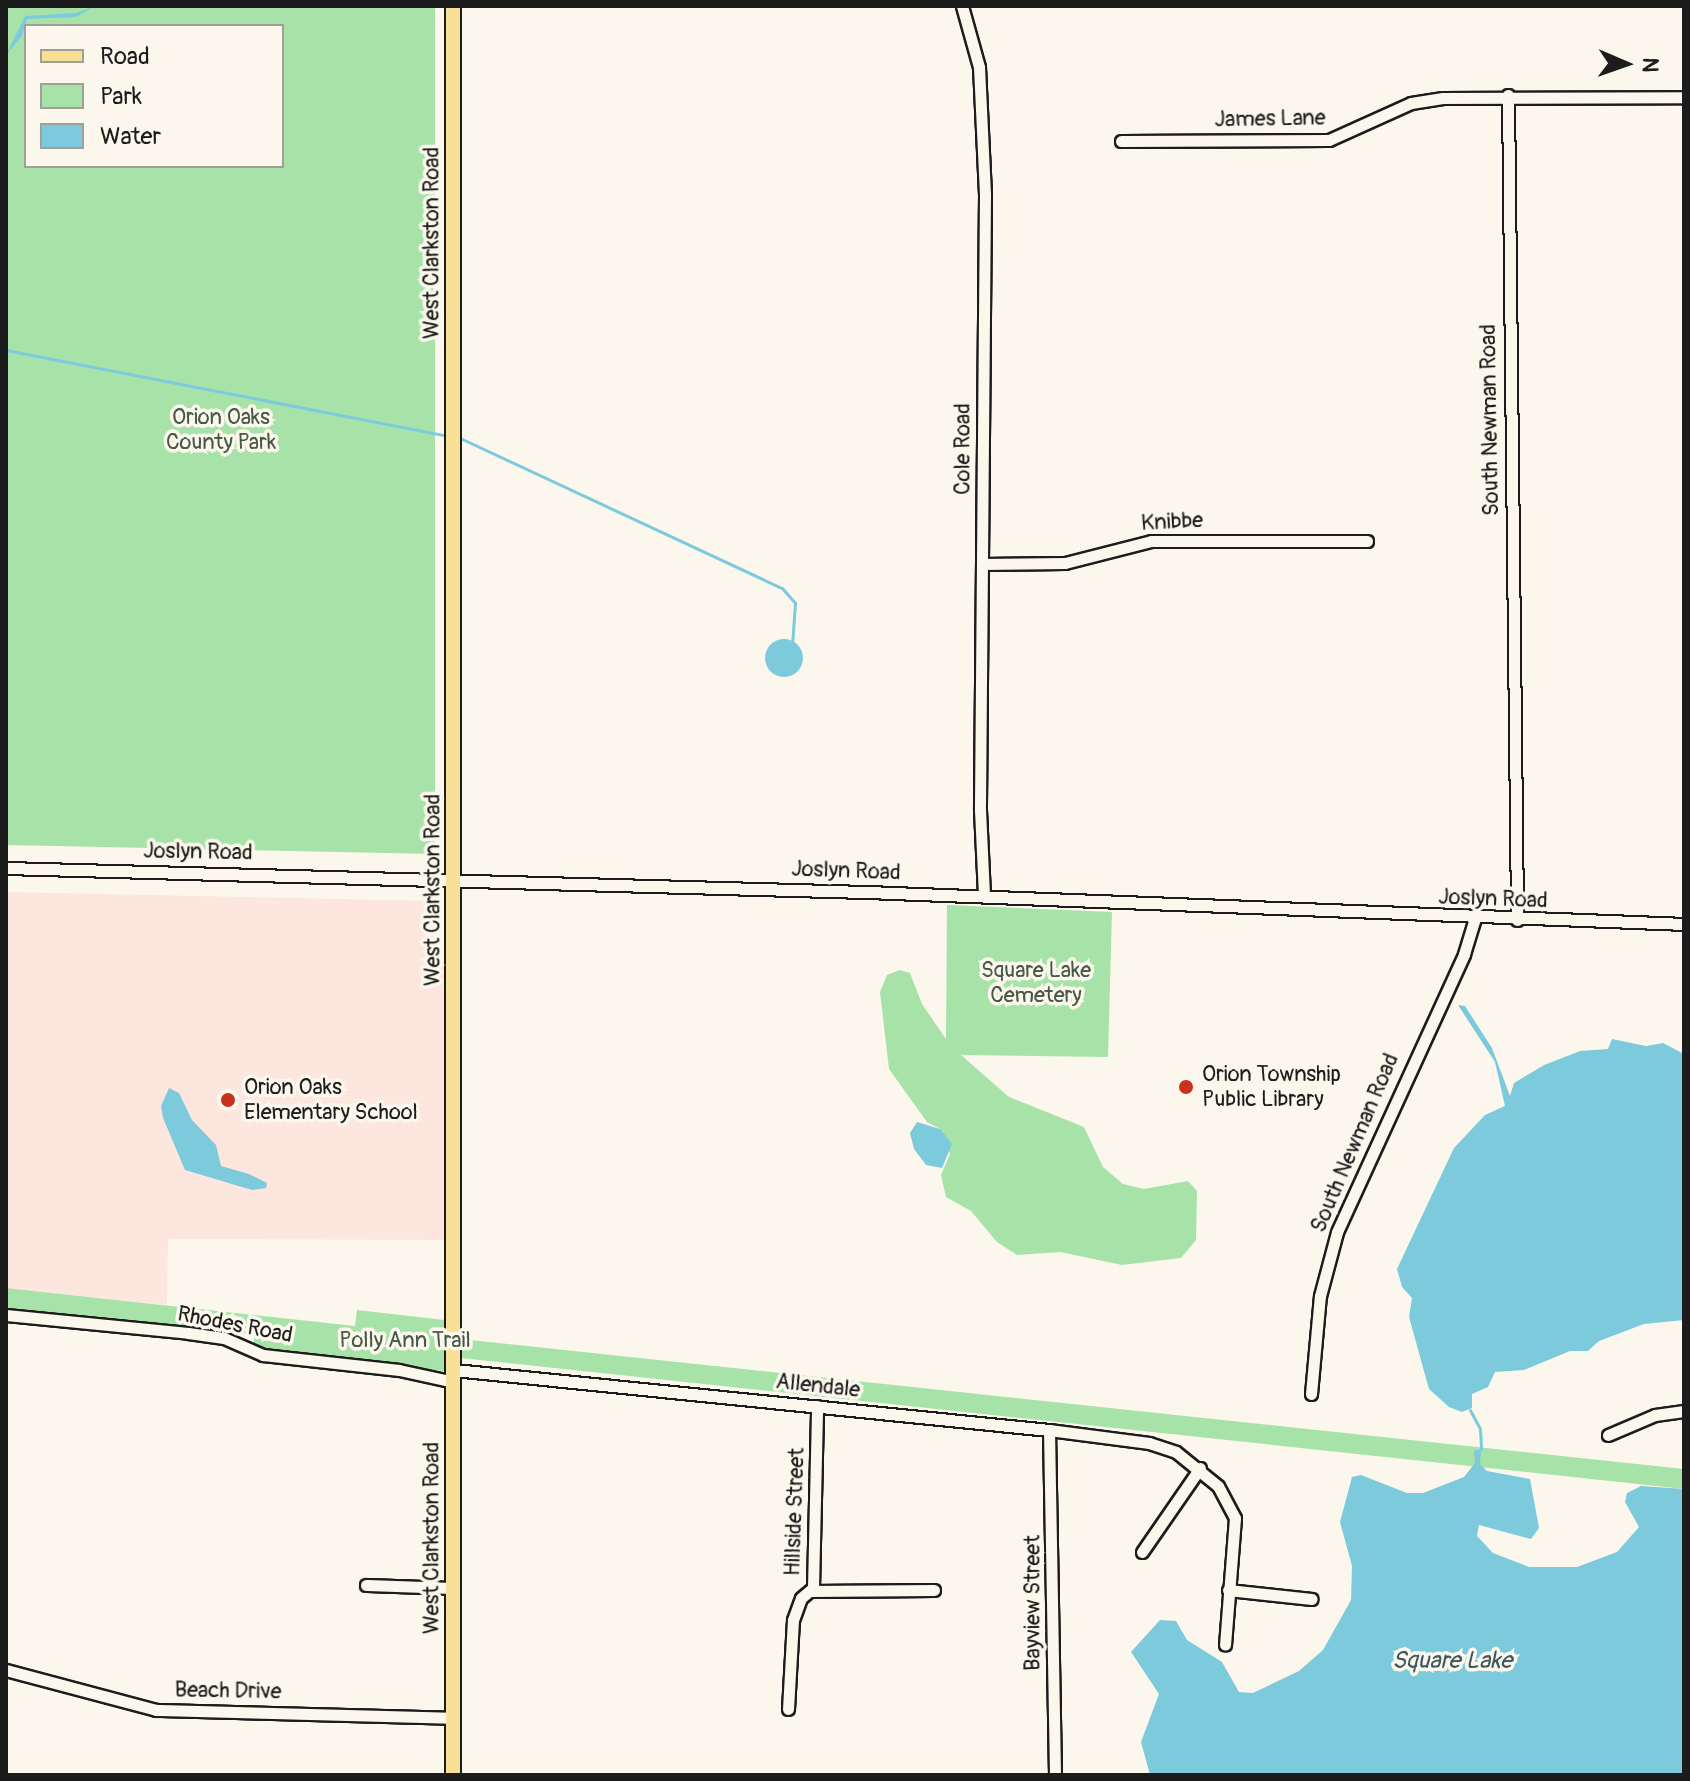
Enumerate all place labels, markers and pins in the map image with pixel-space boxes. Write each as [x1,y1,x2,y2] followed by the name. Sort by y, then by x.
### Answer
[1202,1061,1341,1112] place label: Orion Township Public Library
[244,1074,418,1126] place label: Orion Oaks Elementary School
[1177,1078,1195,1096] marker: Orion Township Public Library
[219,1091,237,1109] marker: Orion Oaks Elementary School

